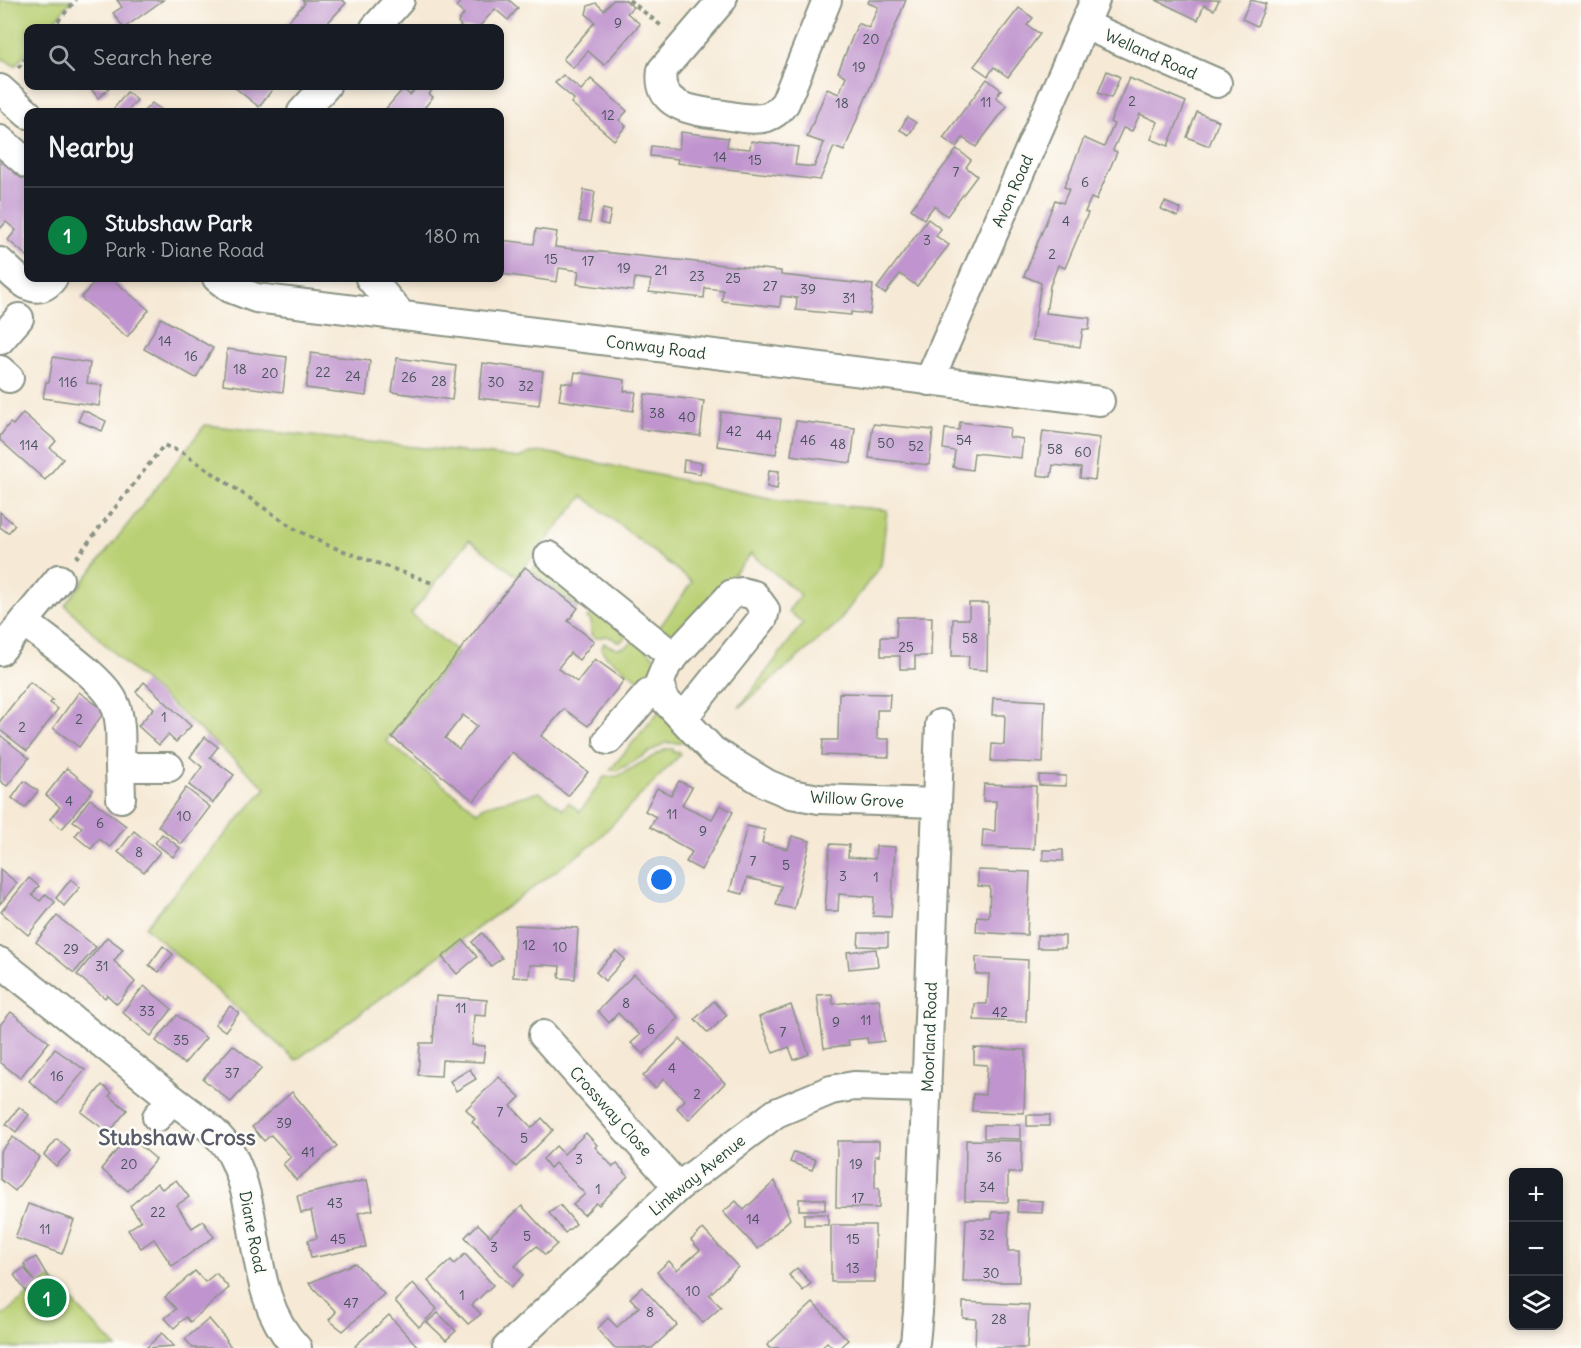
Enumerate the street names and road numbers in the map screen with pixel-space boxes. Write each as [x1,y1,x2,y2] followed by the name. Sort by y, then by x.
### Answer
[1102,25,1200,83] street label: Welland Road
[987,152,1037,230] street label: Avon Road
[605,331,707,363] street label: Conway Road
[810,787,904,811] street label: Willow Grove
[917,982,941,1092] street label: Moorland Road
[565,1062,657,1160] street label: Crossway Close
[645,1130,749,1220] street label: Linkway Avenue
[235,1189,271,1275] street label: Diane Road

